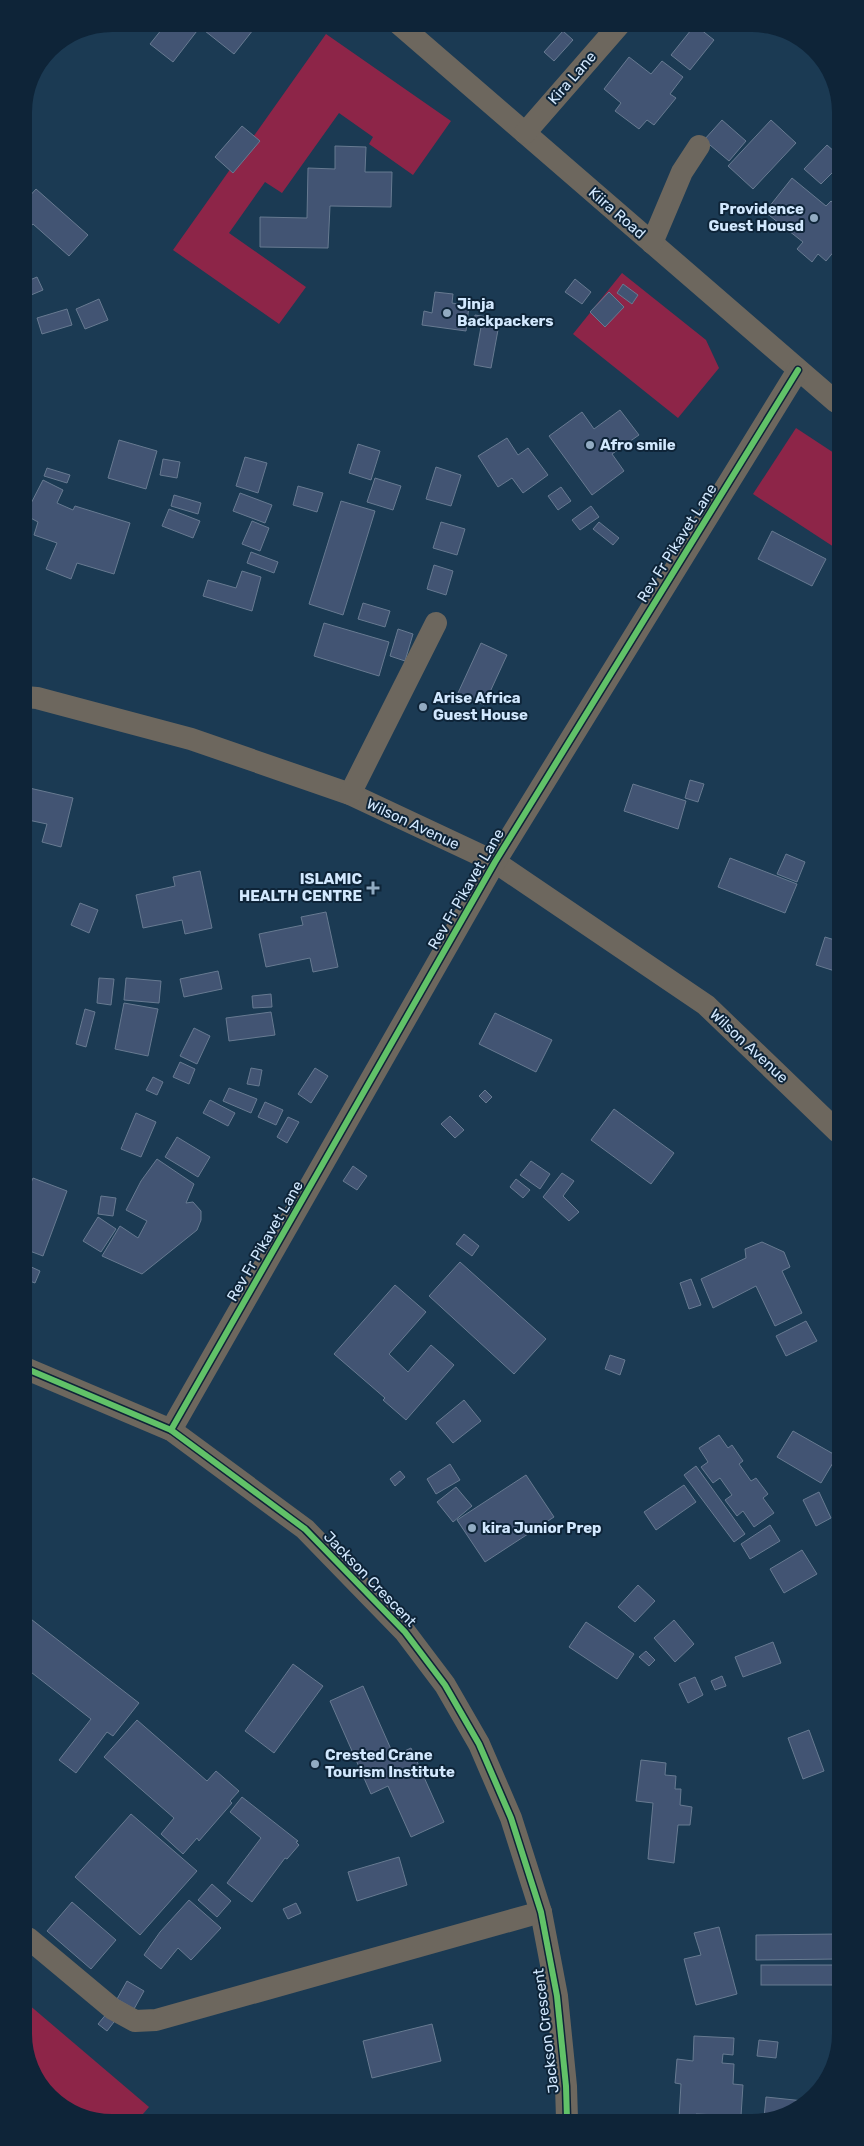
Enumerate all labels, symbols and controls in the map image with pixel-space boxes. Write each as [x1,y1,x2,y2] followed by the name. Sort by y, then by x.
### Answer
[544,48,600,108] street label: Kira Lane
[585,183,649,243] street label: Kiira Road
[709,200,804,235] place label: Providence Guest Housd
[808,212,820,224] marker: Providence Guest Housd
[457,295,554,330] place label: Jinja Backpackers
[441,307,453,319] marker: Jinja Backpackers
[600,436,676,454] place label: Afro smile
[584,439,596,451] marker: Afro smile
[633,480,721,606] street label: Rev Fr Pikavet Lane
[433,689,528,724] place label: Arise Africa Guest House
[417,701,429,713] marker: Arise Africa Guest House
[364,795,462,853] street label: Wilson Avenue
[424,826,508,952] street label: Rev Fr Pikavet Lane
[239,870,362,905] place label: ISLAMIC HEALTH CENTRE
[366,881,380,895] marker: ISLAMIC HEALTH CENTRE
[706,1005,792,1087] street label: Wilson Avenue
[223,1178,307,1304] street label: Rev Fr Pikavet Lane
[482,1519,602,1537] place label: kira Junior Prep
[466,1522,478,1534] marker: kira Junior Prep
[320,1528,420,1631] street label: Jackson Crescent
[325,1746,455,1781] place label: Crested Crane Tourism Institute
[309,1758,321,1770] marker: Crested Crane Tourism Institute
[529,1967,563,2095] street label: Jackson Crescent

